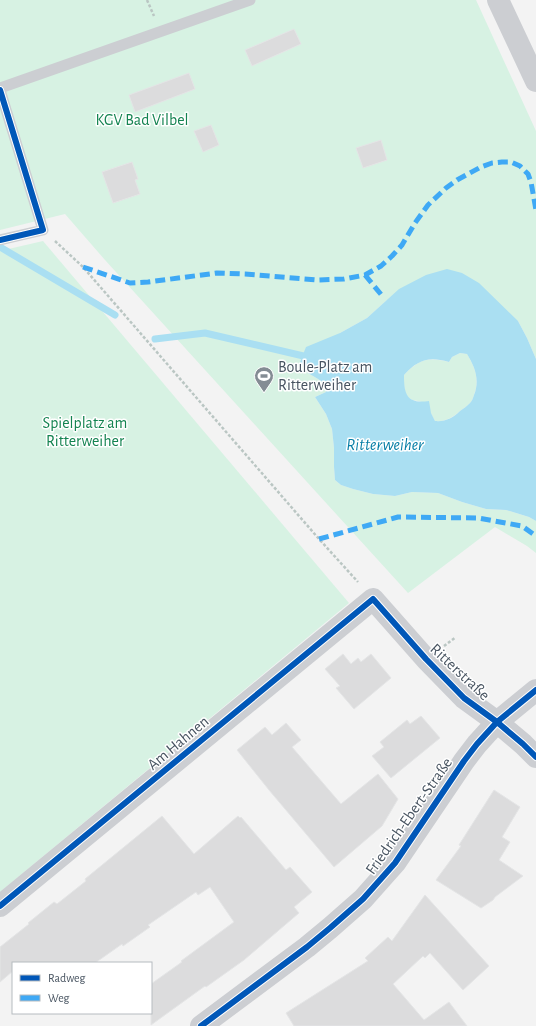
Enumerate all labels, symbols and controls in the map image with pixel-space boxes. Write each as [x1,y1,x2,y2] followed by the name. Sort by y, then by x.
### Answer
[96,112,188,128] park label: KGV Bad Vilbel
[278,359,372,393] place label: Boule-Platz am Ritterweiher
[253,365,275,393] sports icon: Boule-Platz am Ritterweiher
[43,415,127,449] park label: Spielplatz am Ritterweiher
[346,436,424,453] water label: Ritterweiher
[427,641,493,703] street label: Ritterstraße
[144,713,212,773] street label: Am Hahnen
[363,755,455,877] street label: Friedrich-Ebert-Straße
[12,962,152,1014] legend
[48,972,85,984] text: Radweg
[48,992,70,1004] text: Weg

